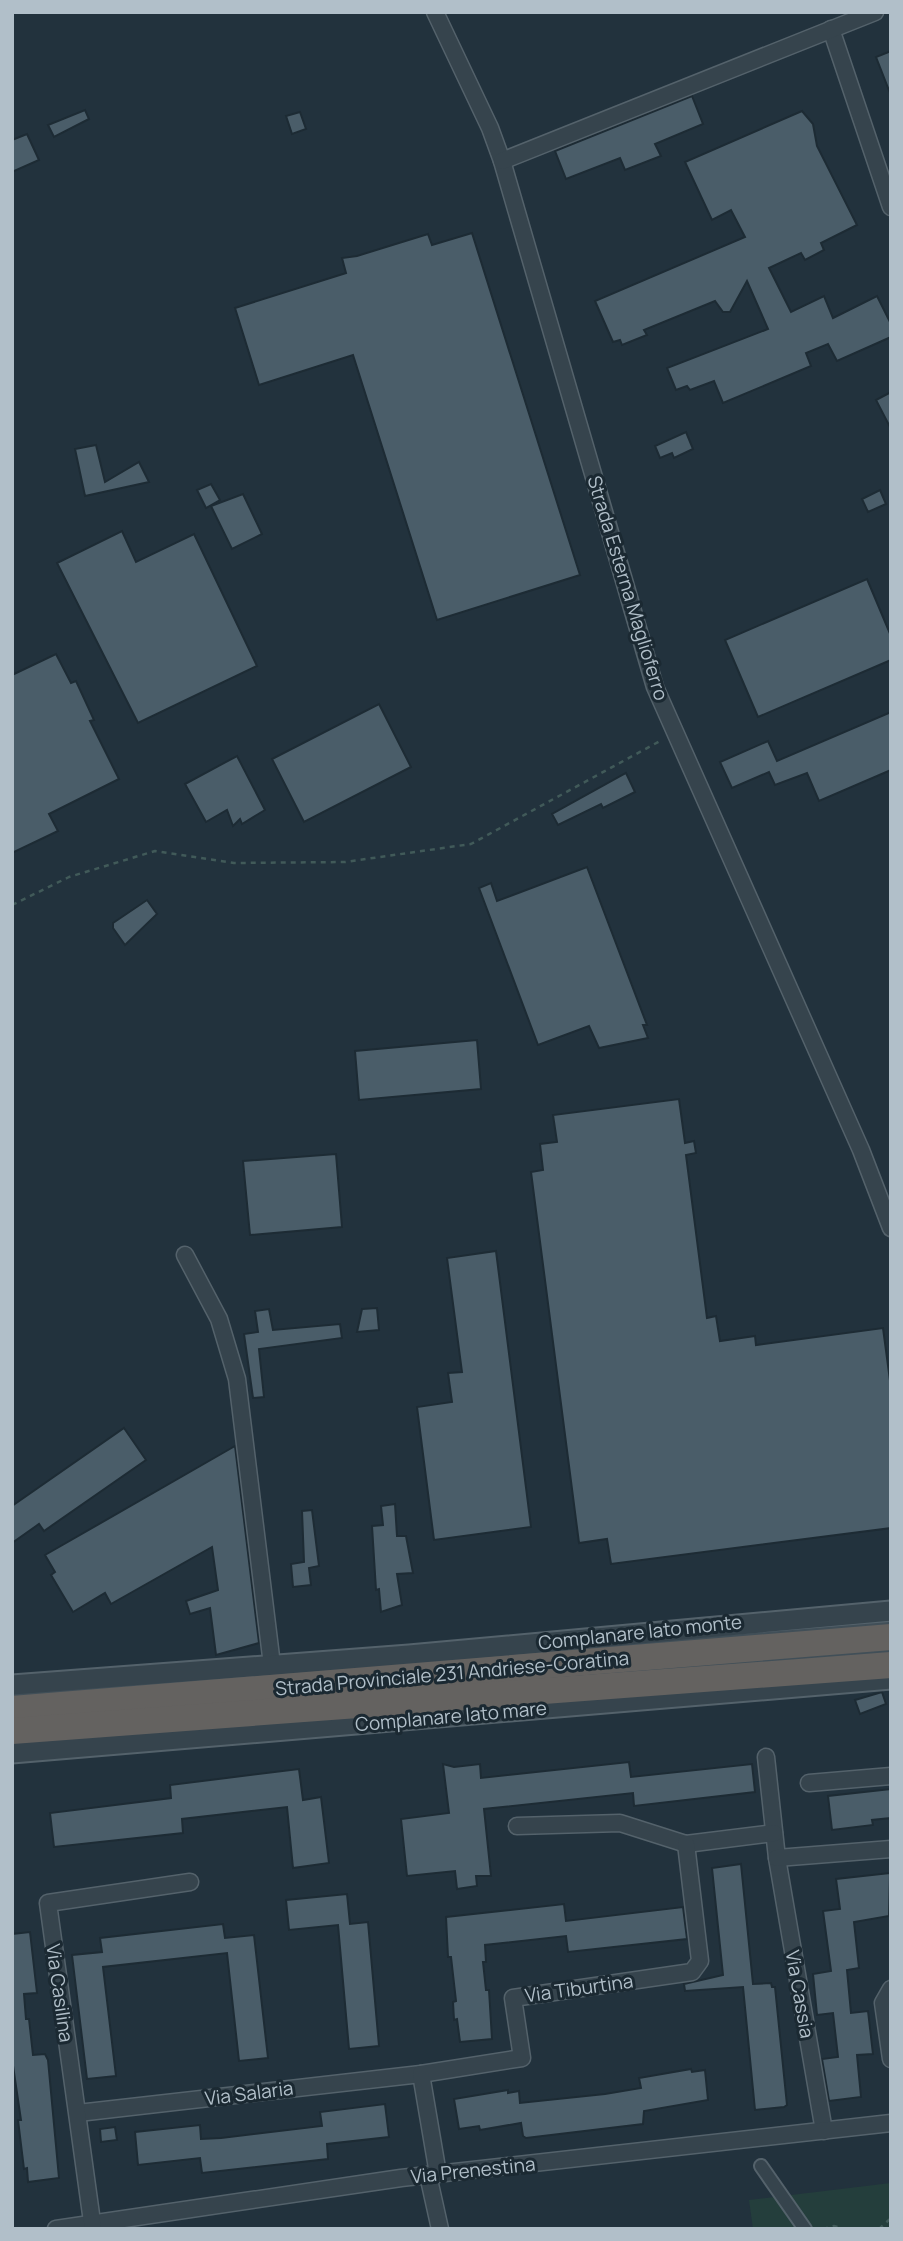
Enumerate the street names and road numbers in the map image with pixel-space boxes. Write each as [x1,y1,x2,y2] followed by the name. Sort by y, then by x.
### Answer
[581,472,675,704] street label: Strada Esterna Maglioferro
[537,1608,743,1656] street label: Complanare lato monte
[274,1645,630,1701] street label: Strada Provinciale 231 Andriese-Coratina
[354,1695,548,1737] street label: Complanare lato mare
[40,1942,80,2044] street label: Via Casilina
[779,1948,821,2040] street label: Via Cassia
[523,1968,635,2008] street label: Via Tiburtina
[203,2075,295,2111] street label: Via Salaria
[409,2151,537,2189] street label: Via Prenestina

